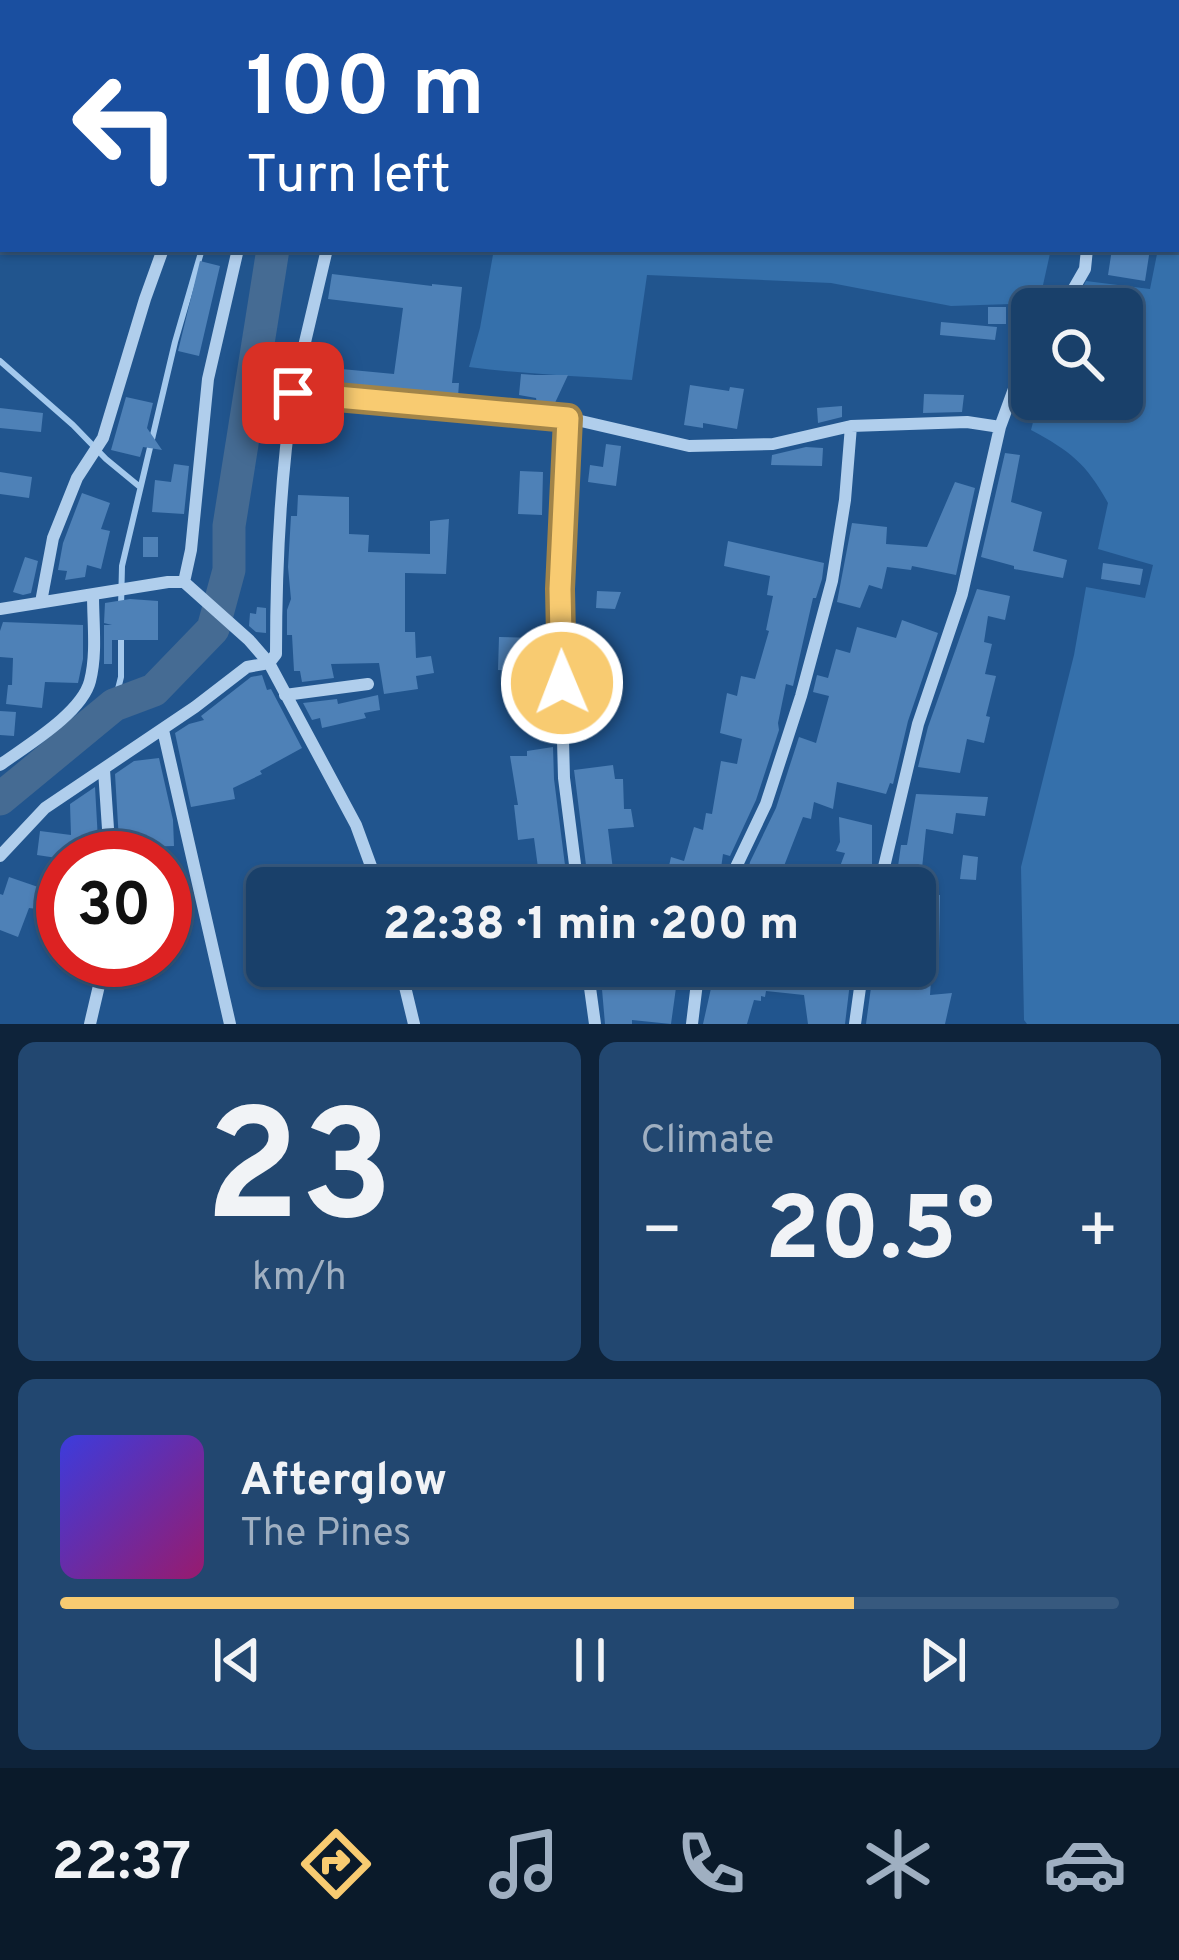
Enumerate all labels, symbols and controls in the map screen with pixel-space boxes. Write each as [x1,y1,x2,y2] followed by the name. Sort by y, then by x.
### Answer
[246,39,485,145] text: 100 m
[48,48,204,204] icon: left
[246,143,451,212] text: Turn left
[1011,288,1143,420] map controls
[1011,288,1143,420] button: search
[242,342,344,444] pin
[260,360,326,426] icon: arrive
[499,620,625,746] position arrow
[36,831,192,987] speed limit sign: 30
[383,898,799,955] text: 22:38 · 1 min · 200 m
[205,1078,394,1276] text: 23
[641,1118,774,1167] text: Climate
[765,1178,994,1291] text: 20.5°
[641,1193,683,1276] text: −
[1076,1193,1119,1276] text: +
[252,1255,347,1304] text: km/h
[240,1454,447,1511] text: Afterglow
[240,1511,411,1560] text: The Pines
[204,1627,270,1693] icon: previous
[557,1627,623,1693] icon: pause
[910,1627,976,1693] icon: next
[294,1822,378,1906] icon: directions
[482,1822,566,1906] icon: music
[669,1822,753,1906] icon: phone
[856,1822,940,1906] icon: climate
[1043,1822,1127,1906] icon: car
[52,1830,191,1899] text: 22:37

